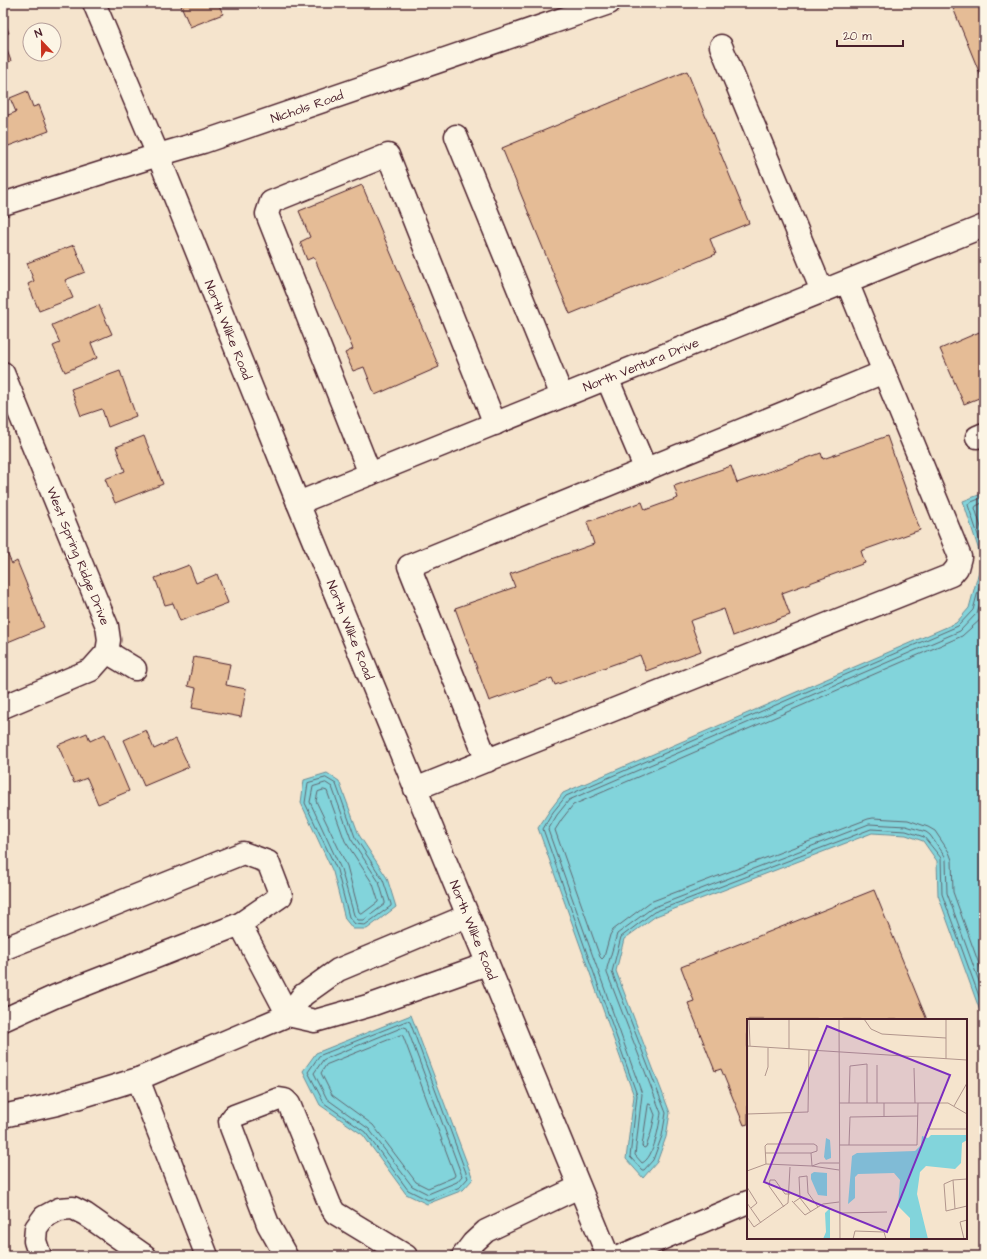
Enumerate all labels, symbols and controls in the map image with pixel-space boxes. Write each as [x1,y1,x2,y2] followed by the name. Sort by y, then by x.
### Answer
[22,22,62,62] north arrow
[837,22,903,48] scale bar
[32,25,45,41] text: N
[843,28,872,45] text: 20 m
[268,86,346,128] street label: Nichols Road
[200,278,256,383] street label: North Wilke Road
[580,334,702,396] street label: North Ventura Drive
[41,484,114,628] street label: West Spring Ridge Drive
[322,578,378,683] street label: North Wilke Road
[445,878,501,983] street label: North Wilke Road
[747,1019,967,1239] inset map

